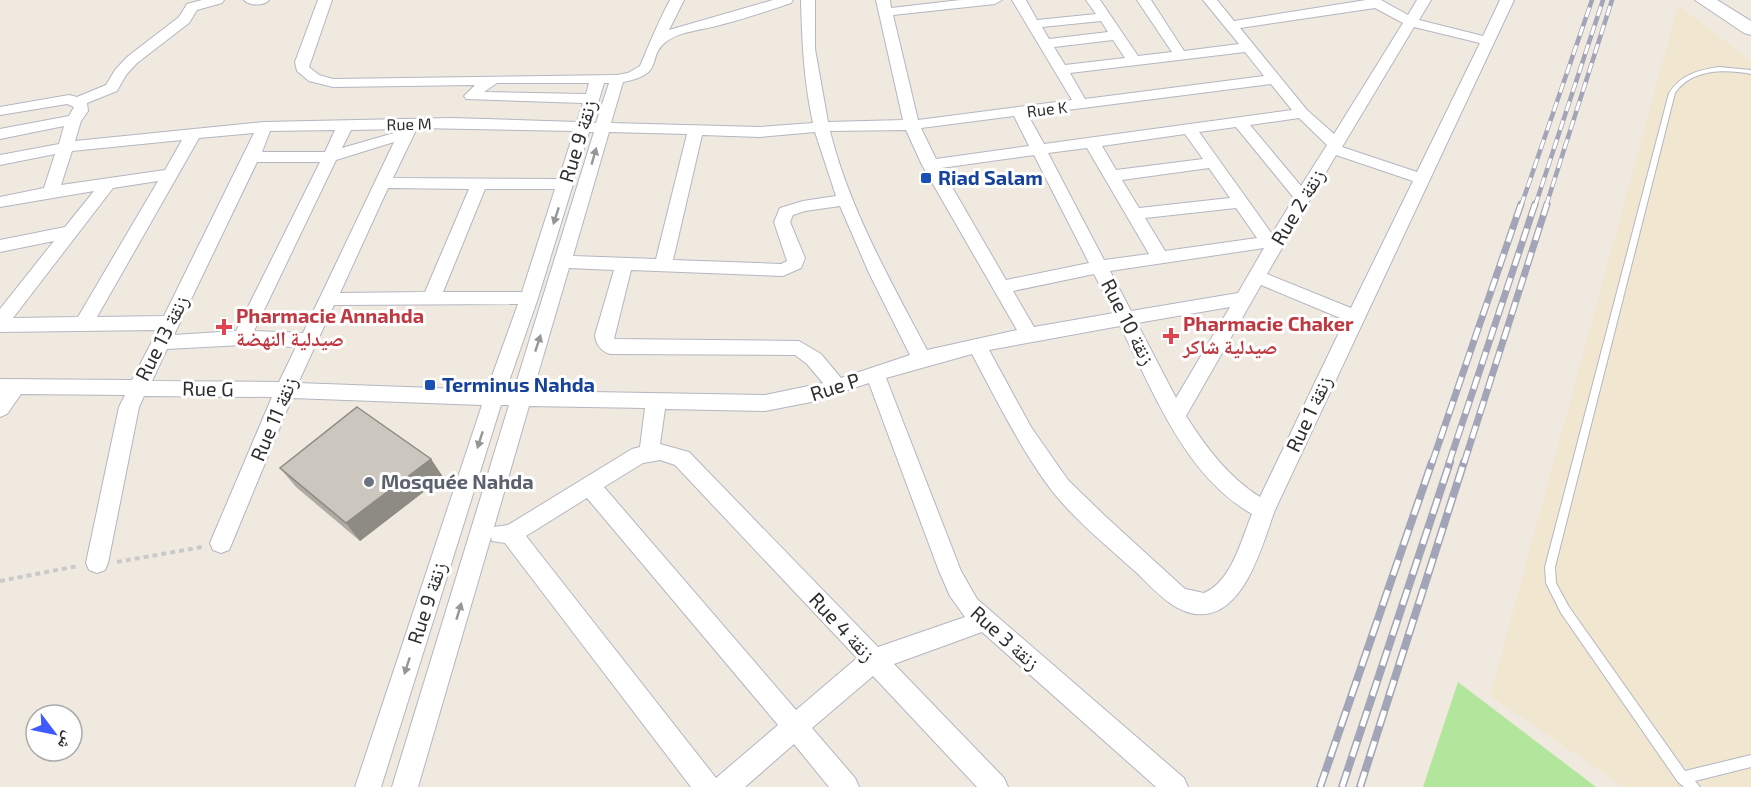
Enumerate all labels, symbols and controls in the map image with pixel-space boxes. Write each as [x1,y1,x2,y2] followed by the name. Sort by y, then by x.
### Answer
[553,97,601,185] street label: Rue 9 زنقة
[1026,97,1069,120] street label: Rue K
[386,114,432,133] street label: Rue M
[590,147,599,165] one-way arrow
[1265,164,1329,249] street label: Rue 2 زنقة
[938,165,1043,189] place label: Riad Salam
[919,171,933,185] marker: Riad Salam
[551,207,560,225] one-way arrow
[1097,274,1161,369] street label: Rue 10 زنقة
[129,291,193,384] street label: Rue 13 زنقة
[236,303,424,351] place label: Pharmacie Annahda صيدلية النهضة
[1182,311,1354,359] place label: Pharmacie Chaker صيدلية شاكر
[217,320,231,334] marker: Pharmacie Annahda صيدلية النهضة
[1164,329,1178,343] marker: Pharmacie Chaker صيدلية شاكر
[534,334,543,352] one-way arrow
[807,367,863,405] street label: Rue P
[442,372,595,396] place label: Terminus Nahda
[1280,372,1336,456] street label: Rue 1 زنقة
[245,373,302,464] street label: Rue 11 زنقة
[182,376,234,400] street label: Rue G
[423,378,437,392] marker: Terminus Nahda
[475,431,484,449] one-way arrow
[381,469,534,493] place label: Mosquée Nahda
[362,475,376,489] marker: Mosquée Nahda
[402,559,451,647] street label: Rue 9 زنقة
[805,587,881,666] street label: Rue 4 زنقة
[966,600,1045,674] street label: Rue 3 زنقة
[455,601,464,619] one-way arrow
[402,657,411,675] one-way arrow
[24,703,84,763] north arrow
[54,728,80,753] text: ش

